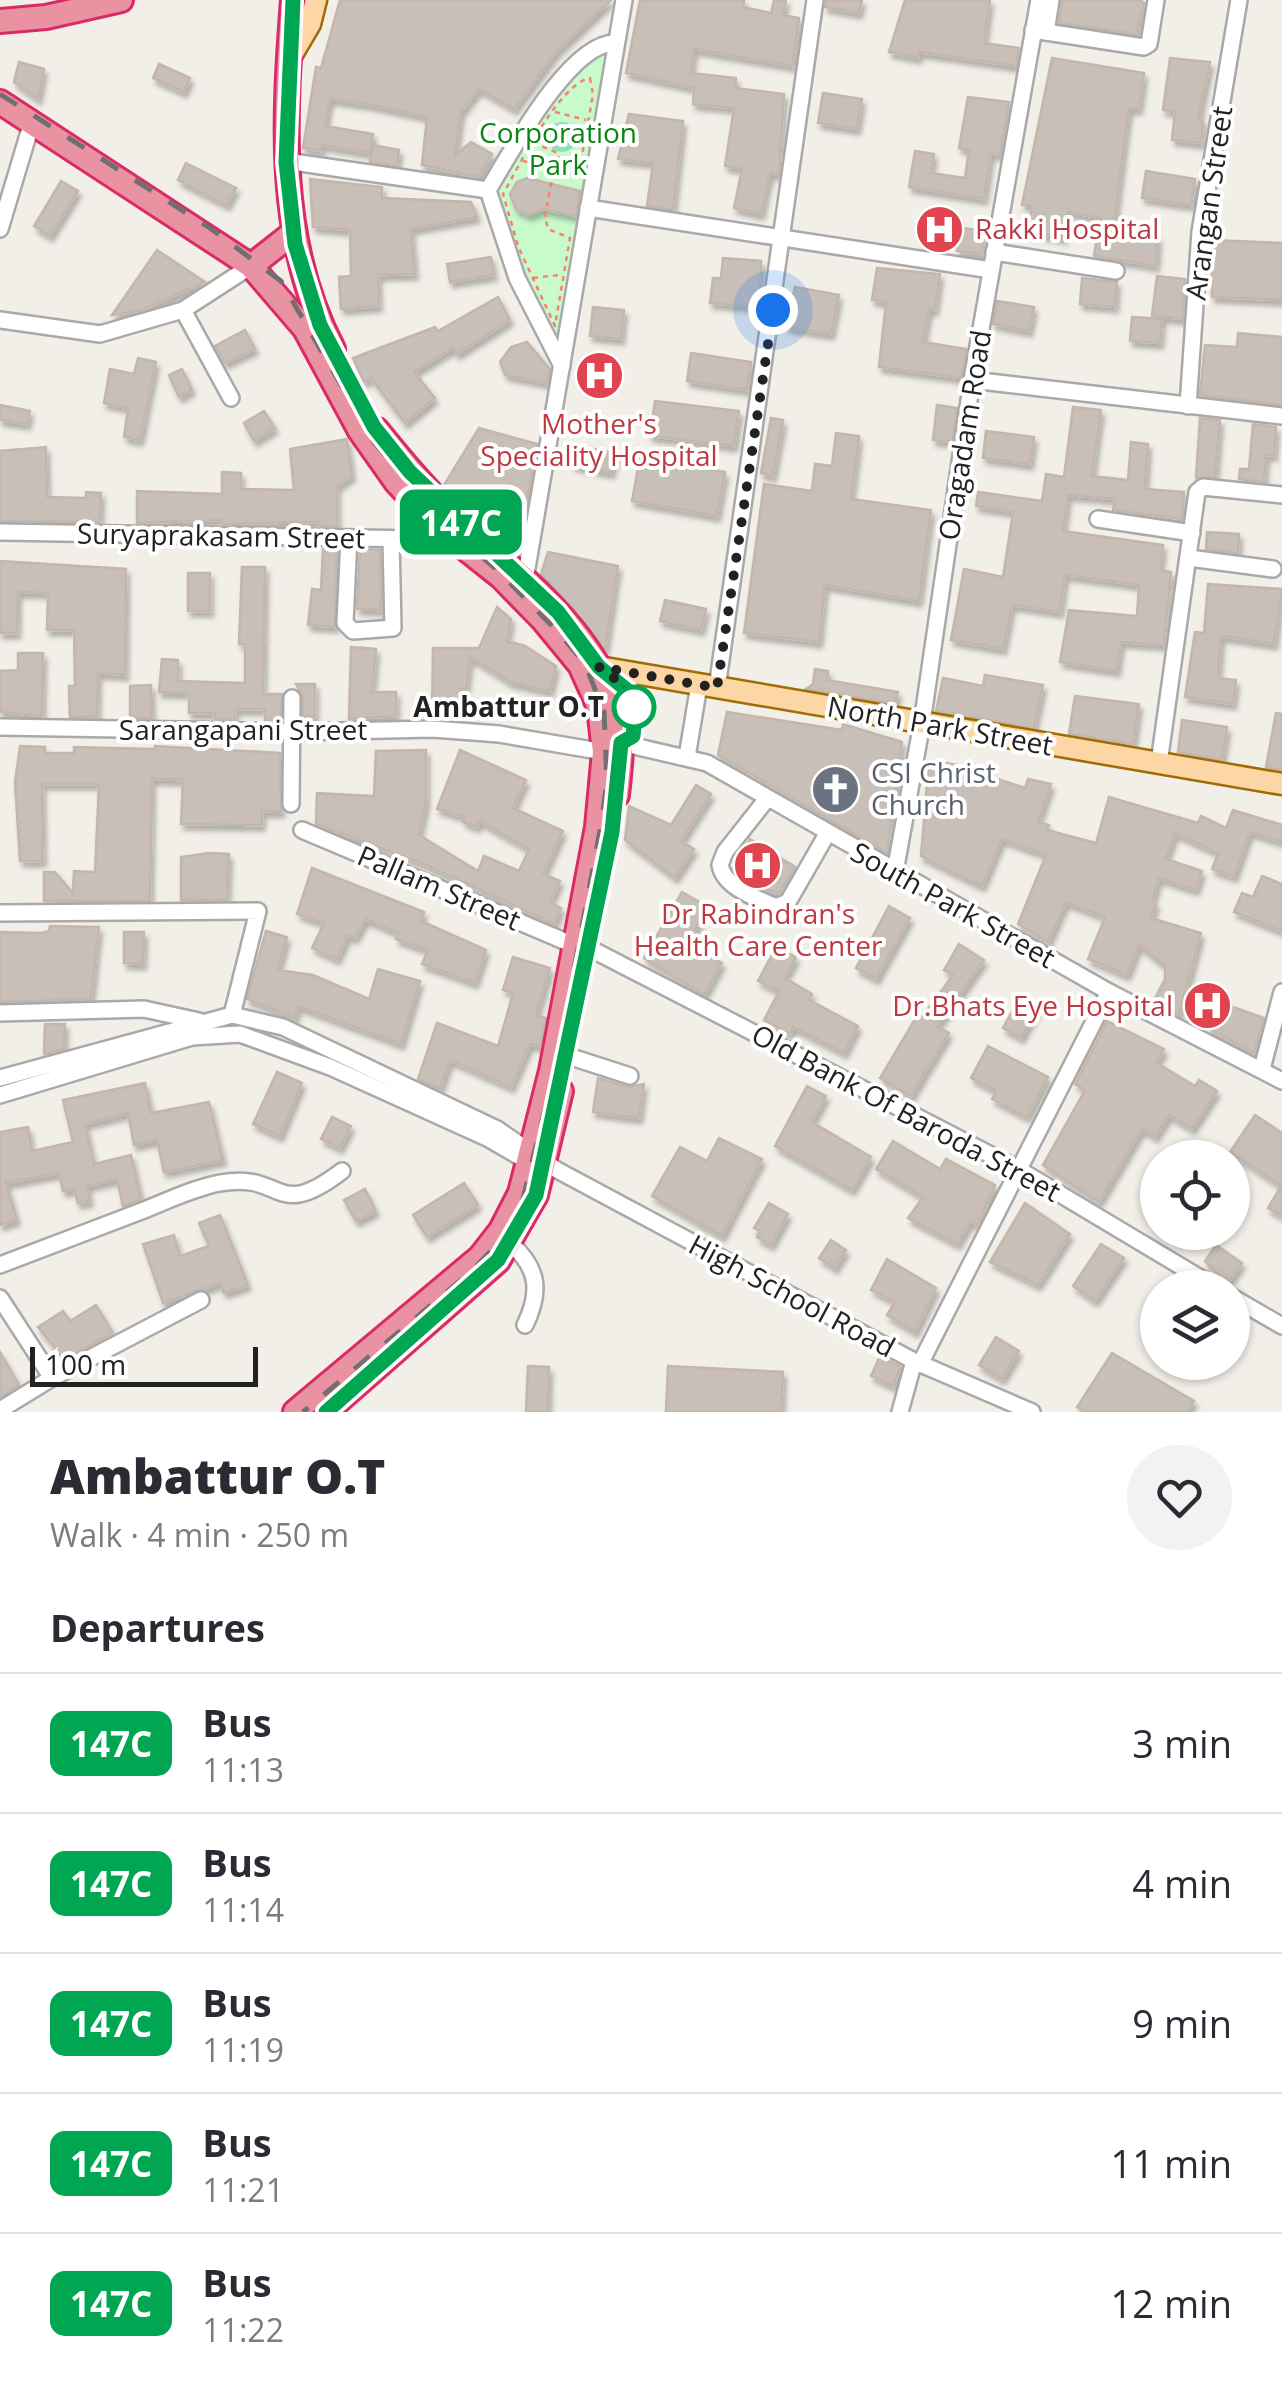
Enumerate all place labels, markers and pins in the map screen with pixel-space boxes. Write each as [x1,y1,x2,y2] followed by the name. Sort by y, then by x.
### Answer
[914,203,966,255] hospital icon: Rakki Hospital
[975,209,1159,247] place label: Rakki Hospital
[573,350,625,402] hospital icon: Mother's Speciality Hospital
[480,404,718,474] place label: Mother's Speciality Hospital
[613,686,655,728] marker: Ambattur O.T
[413,687,604,725] place label: Ambattur O.T
[871,753,996,823] place label: CSI Christ Church
[810,763,862,815] church icon: CSI Christ Church
[732,840,784,892] hospital icon: Dr Rabindran's Health Care Center
[634,894,883,964] place label: Dr Rabindran's Health Care Center
[1182,980,1234,1032] hospital icon: Dr.Bhats Eye Hospital
[892,986,1173,1024] place label: Dr.Bhats Eye Hospital

